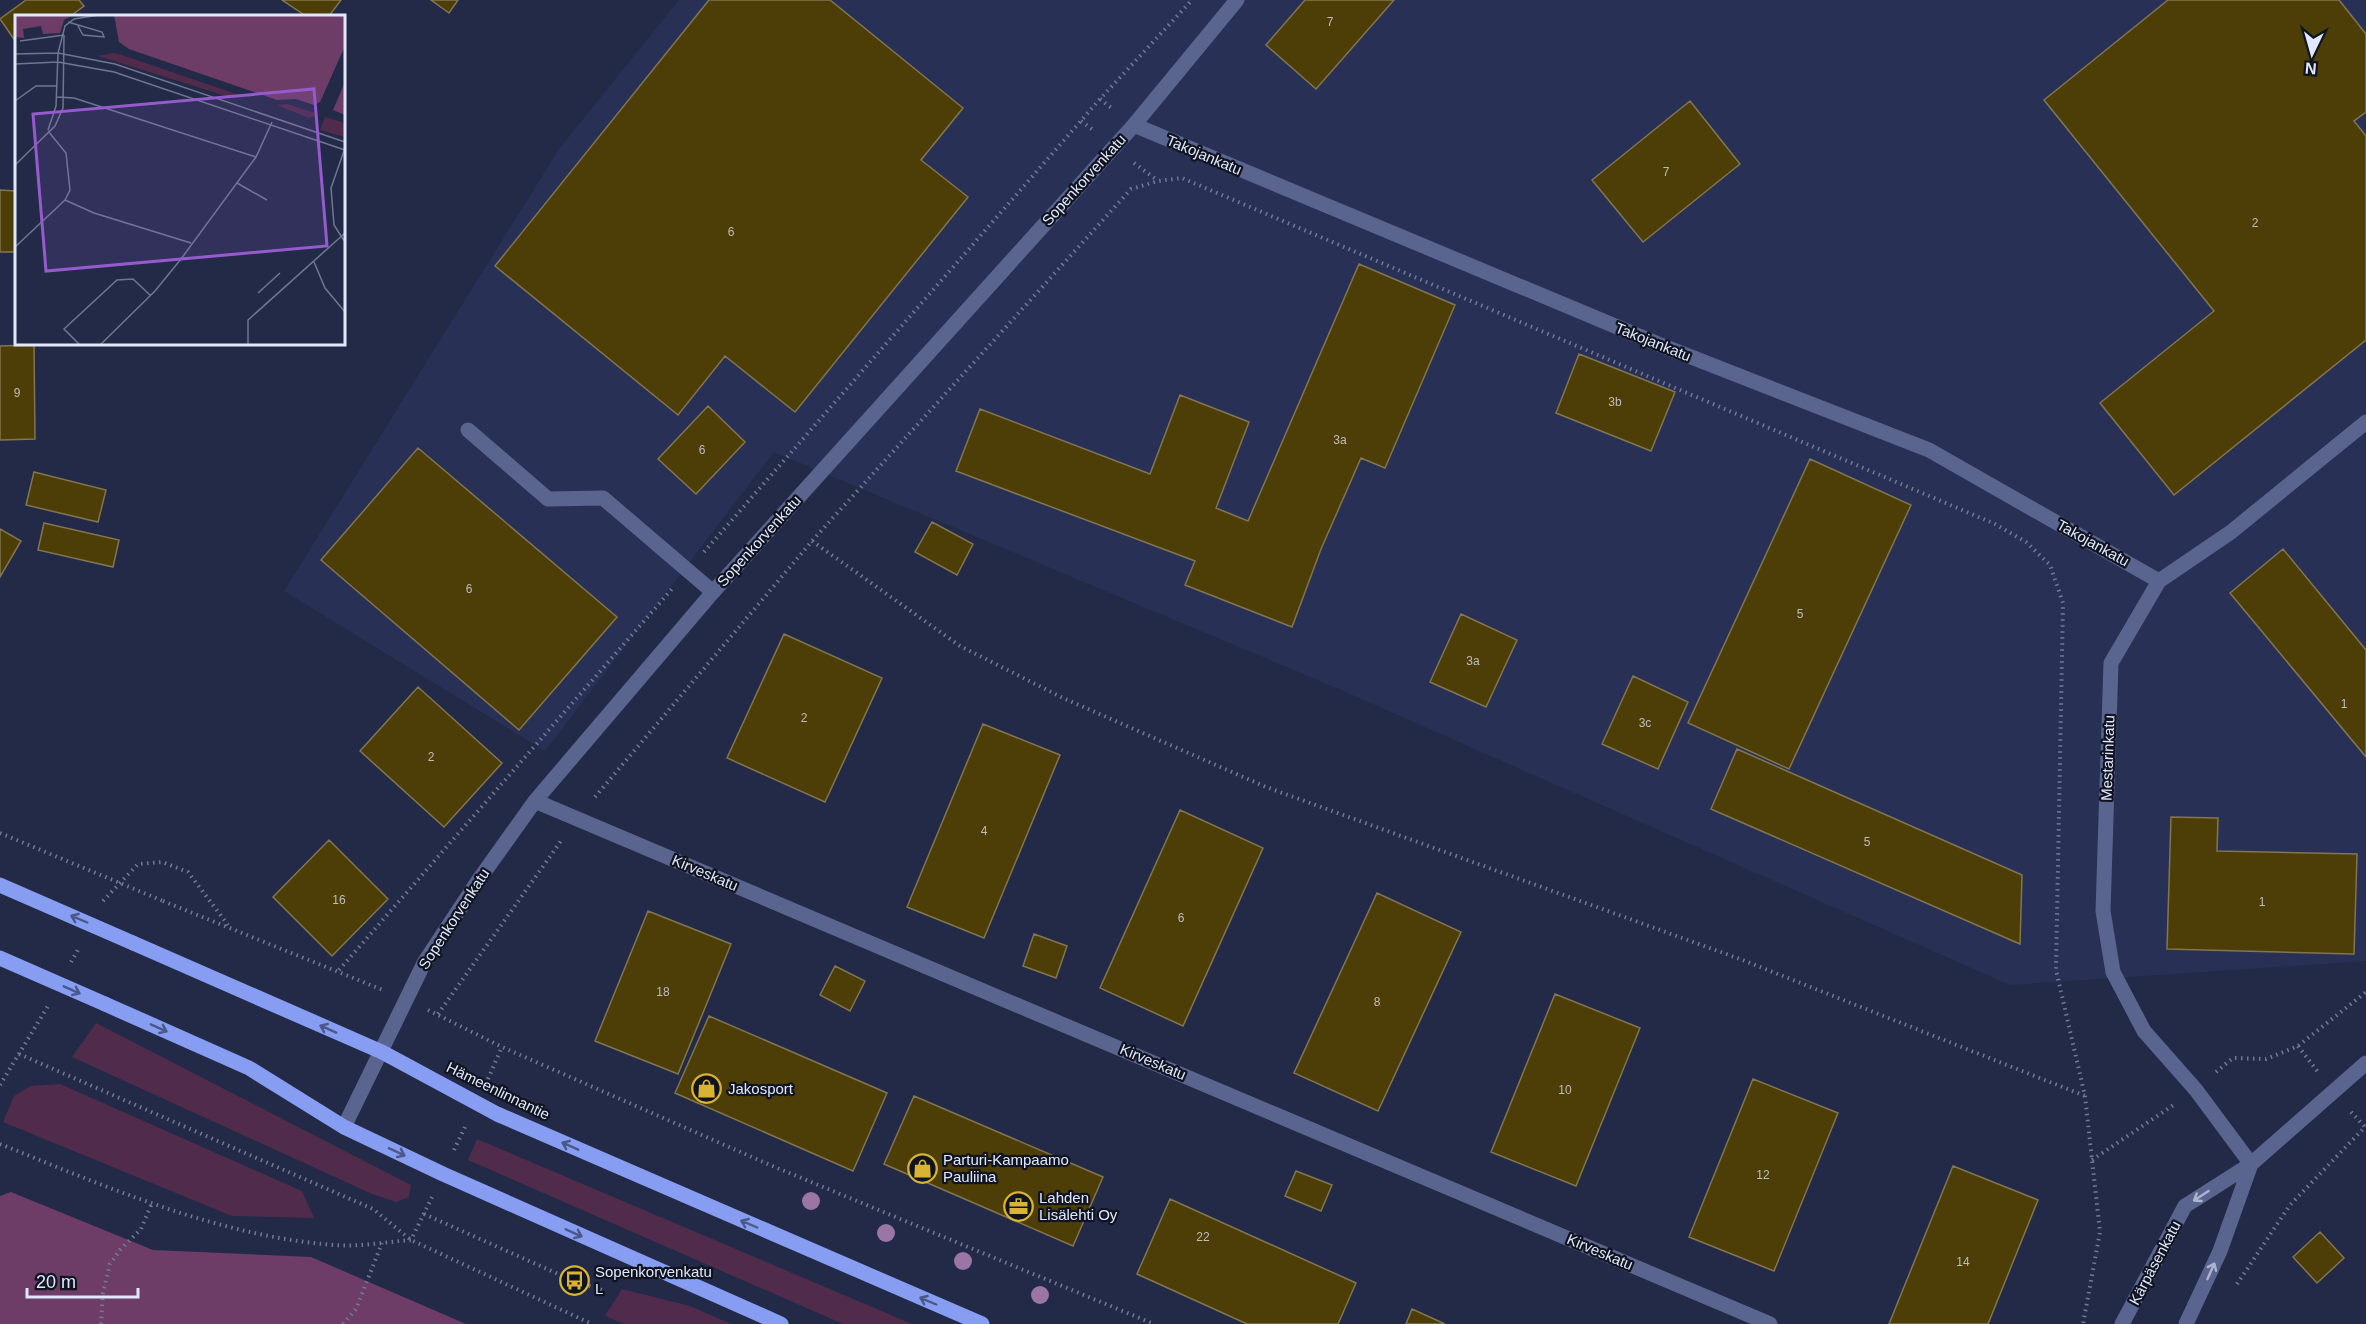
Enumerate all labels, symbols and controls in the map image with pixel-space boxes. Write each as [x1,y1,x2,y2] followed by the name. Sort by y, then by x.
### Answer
[15,15,345,345] inset map
[1327,15,1334,29] house number: 7
[2282,24,2342,84] north arrow
[2304,59,2317,77] text: N
[1038,131,1129,229] street label: Sopenkorvenkatu
[1164,131,1244,178] street label: Takojankatu
[1663,165,1670,179] house number: 7
[2252,216,2259,230] house number: 2
[728,225,735,239] house number: 6
[1613,319,1693,364] street label: Takojankatu
[14,386,21,400] house number: 9
[1608,395,1622,409] house number: 3b
[1333,433,1347,447] house number: 3a
[699,443,706,457] house number: 6
[713,492,804,590] street label: Sopenkorvenkatu
[2054,516,2132,569] street label: Takojankatu
[466,582,473,596] house number: 6
[1797,607,1804,621] house number: 5
[1466,654,1480,668] house number: 3a
[2341,697,2348,711] house number: 1
[801,711,808,725] house number: 2
[2098,715,2117,801] street label: Mestarinkatu
[1639,716,1651,730] house number: 3c
[428,750,435,764] house number: 2
[981,824,988,838] house number: 4
[1864,835,1871,849] house number: 5
[670,851,741,894] street label: Kirveskatu
[415,865,493,972] street label: Sopenkorvenkatu
[332,893,346,907] house number: 16
[2259,895,2266,909] house number: 1
[1178,911,1185,925] house number: 6
[71,913,89,925] one-way arrow
[62,984,80,996] one-way arrow
[656,985,670,999] house number: 18
[1374,995,1381,1009] house number: 8
[319,1022,337,1033] one-way arrow
[149,1023,167,1034] one-way arrow
[1118,1040,1189,1083] street label: Kirveskatu
[444,1058,553,1123] street label: Hämeenlinnantie
[691,1073,723,1105] shop icon: Jakosport
[728,1080,794,1097] place label: Jakosport
[1558,1083,1572,1097] house number: 10
[562,1140,580,1151] one-way arrow
[387,1147,405,1158] one-way arrow
[943,1151,1069,1185] place label: Parturi-Kampaamo Pauliina
[906,1153,938,1185] shop icon: Parturi-Kampaamo Pauliina
[1756,1168,1770,1182] house number: 12
[1039,1189,1118,1223] place label: Lahden Lisälehti Oy
[2193,1189,2210,1202] one-way arrow
[1002,1191,1034,1223] office icon: Lahden Lisälehti Oy
[740,1218,758,1229] one-way arrow
[2125,1218,2184,1308] street label: Kärpäsenkatu
[565,1228,583,1239] one-way arrow
[1196,1230,1210,1244] house number: 22
[1565,1230,1636,1273] street label: Kirveskatu
[1956,1255,1970,1269] house number: 14
[27,1261,138,1299] scale bar
[2205,1262,2217,1280] one-way arrow
[595,1263,712,1297] place label: Sopenkorvenkatu L
[558,1265,590,1297] bus stop icon: Sopenkorvenkatu L
[36,1272,76,1292] text: 20 m
[919,1295,938,1306] one-way arrow

